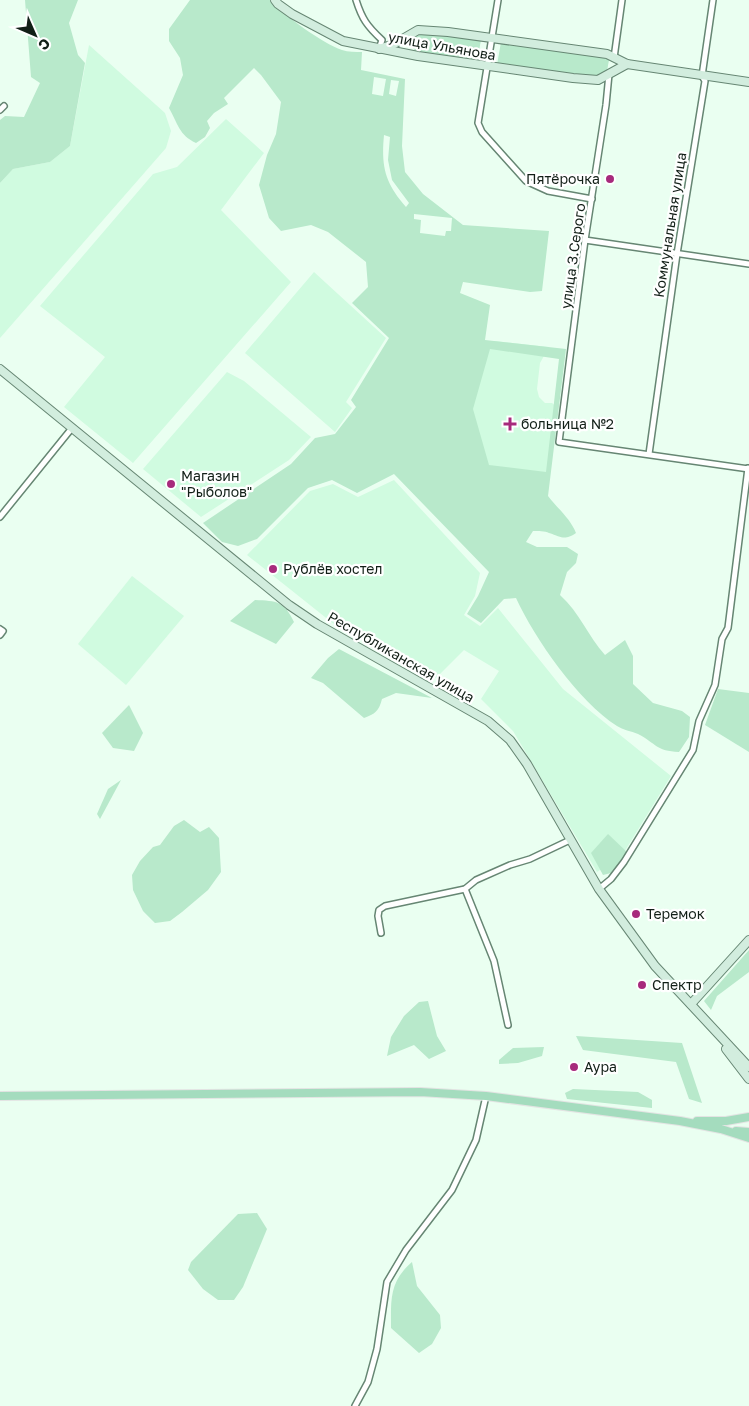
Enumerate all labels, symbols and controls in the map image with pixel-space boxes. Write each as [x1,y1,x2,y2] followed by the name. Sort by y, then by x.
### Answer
[10,10,60,60] north arrow
[387,28,497,63] street label: улица Ульянова
[35,35,54,54] text: С
[650,151,689,299] street label: Коммунальная улица
[526,170,600,187] place label: Пятёрочка
[604,173,616,185] marker: Пятёрочка
[557,202,588,310] street label: улица З.Серого
[521,415,614,432] place label: больница №2
[503,417,517,431] marker: больница №2
[181,467,252,500] place label: Магазин "Рыболов"
[165,478,177,490] marker: Магазин "Рыболов"
[283,560,383,577] place label: Рублёв хостел
[267,563,279,575] marker: Рублёв хостел
[325,608,477,705] street label: Республиканская улица
[646,905,705,922] place label: Теремок
[630,908,642,920] marker: Теремок
[652,976,702,993] place label: Спектр
[636,979,648,991] marker: Спектр
[584,1058,617,1075] place label: Аура
[568,1061,580,1073] marker: Аура

